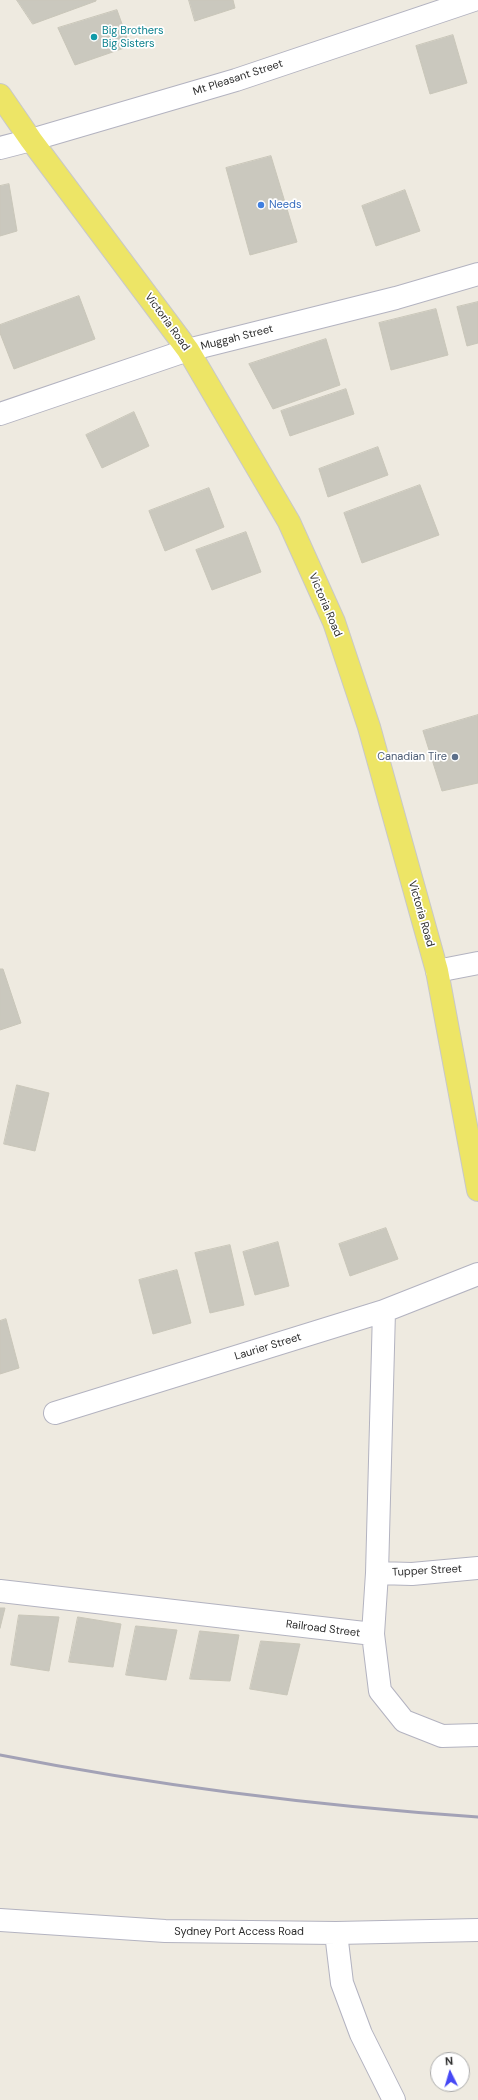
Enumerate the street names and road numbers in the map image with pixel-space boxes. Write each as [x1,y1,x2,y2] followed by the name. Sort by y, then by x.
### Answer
[191,57,285,99] street label: Mt Pleasant Street
[142,291,192,353] street label: Victoria Road
[199,323,275,353] street label: Muggah Street
[306,571,344,639] street label: Victoria Road
[405,879,437,949] street label: Victoria Road
[233,1331,303,1363] street label: Laurier Street
[392,1563,462,1579] street label: Tupper Street
[285,1618,361,1640] street label: Railroad Street
[174,1925,304,1939] street label: Sydney Port Access Road

